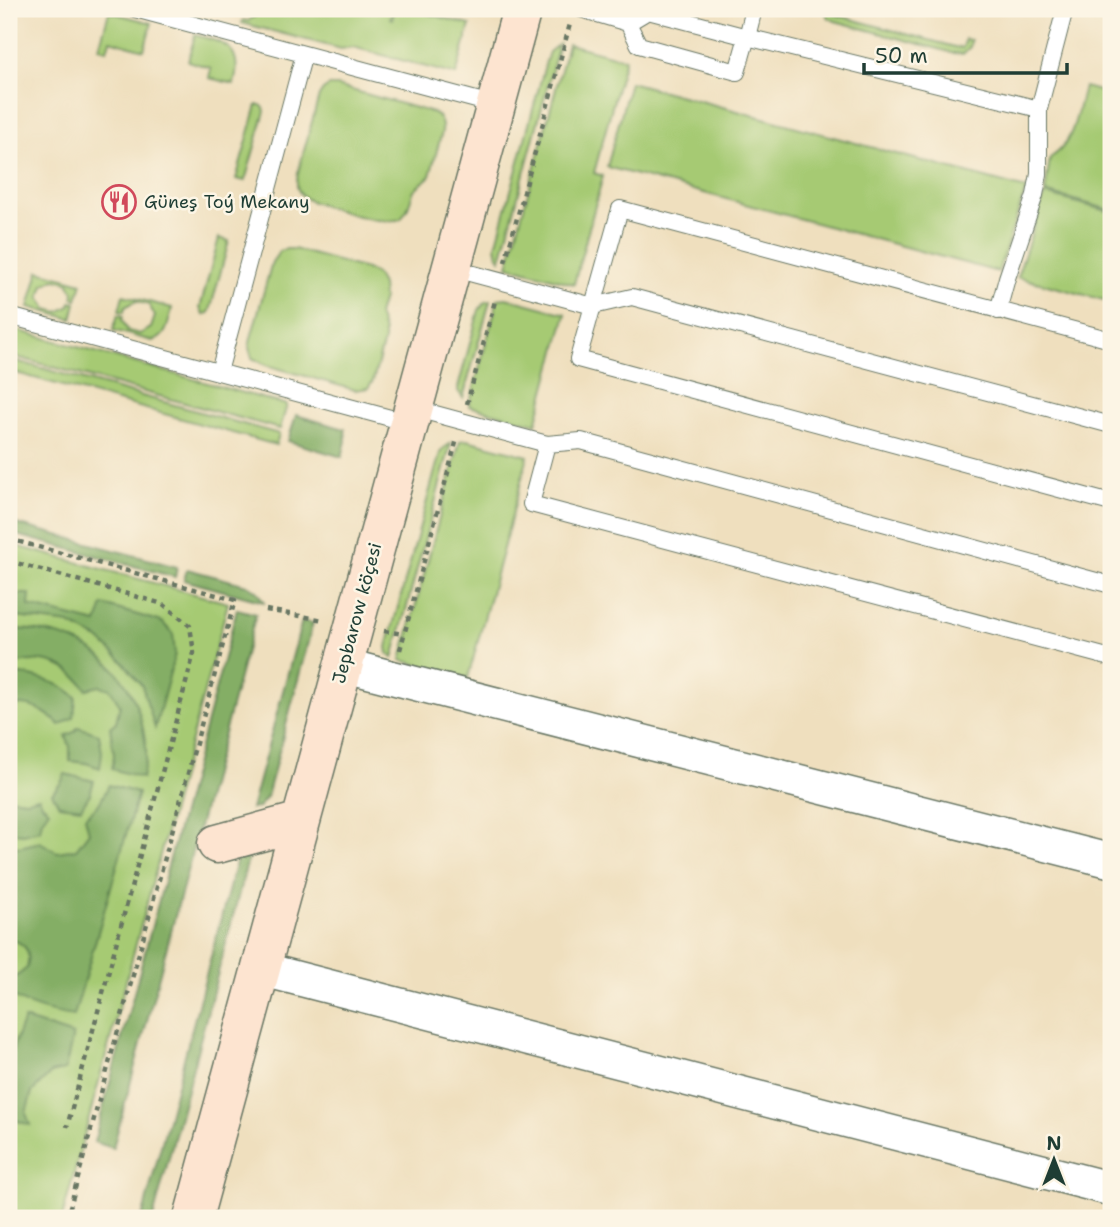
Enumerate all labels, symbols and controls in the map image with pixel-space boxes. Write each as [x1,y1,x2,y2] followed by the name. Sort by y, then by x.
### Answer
[864,32,1068,76] scale bar
[875,42,928,70] text: 50 m
[100,183,138,221] restaurant icon: Güneş Toý Mekany
[144,190,310,214] place label: Güneş Toý Mekany
[327,540,387,686] street label: Jepbarow köçesi
[1018,1126,1088,1196] north arrow
[1046,1131,1062,1156] text: N

